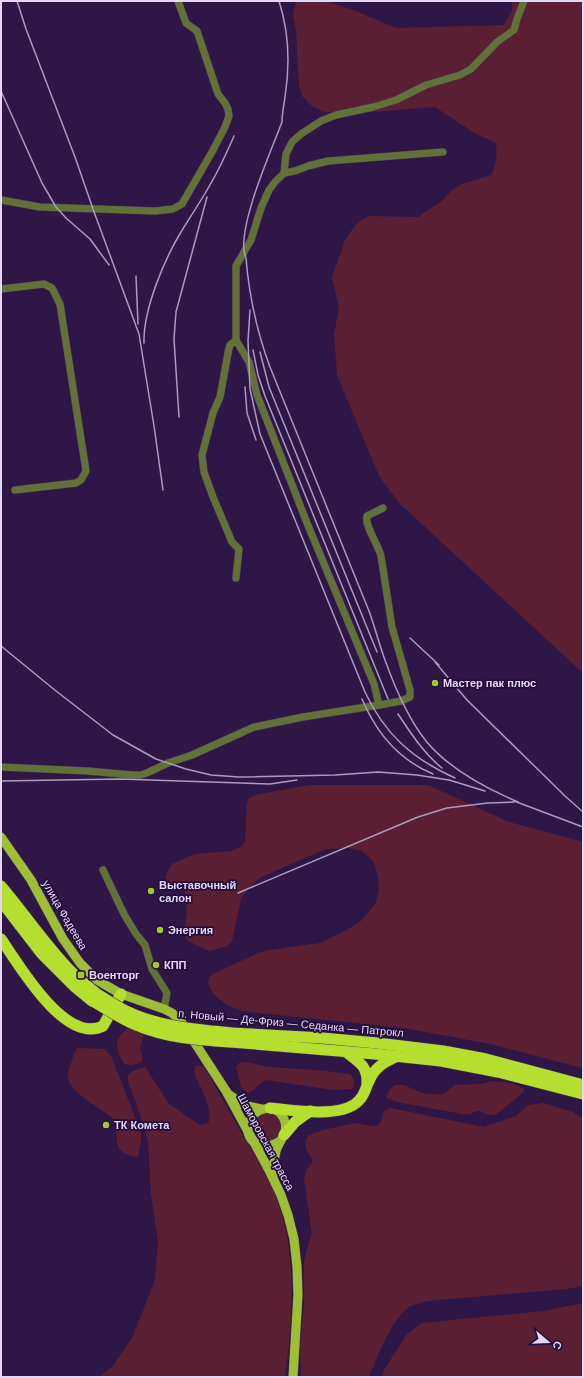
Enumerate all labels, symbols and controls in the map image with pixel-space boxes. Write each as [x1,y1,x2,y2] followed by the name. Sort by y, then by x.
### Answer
[443,677,536,689] place label: Мастер пак плюс
[430,678,440,688] marker: Мастер пак плюс
[40,878,90,953] street label: улица Фадеева
[159,879,236,904] place label: Выставочный салон
[146,886,156,896] marker: Выставочный салон
[168,924,213,936] place label: Энергия
[155,925,165,935] marker: Энергия
[164,959,187,971] place label: КПП
[151,960,161,970] marker: КПП
[89,969,140,981] place label: Военторг
[76,970,86,980] marker: Военторг
[178,1007,404,1039] street label: п. Новый — Де-Фриз — Седанка — Патрокл
[235,1092,297,1193] street label: Шаморовская трасса
[114,1119,170,1131] place label: ТК Комета
[101,1120,111,1130] marker: ТК Комета
[528,1322,568,1362] north arrow
[550,1340,564,1351] text: С

